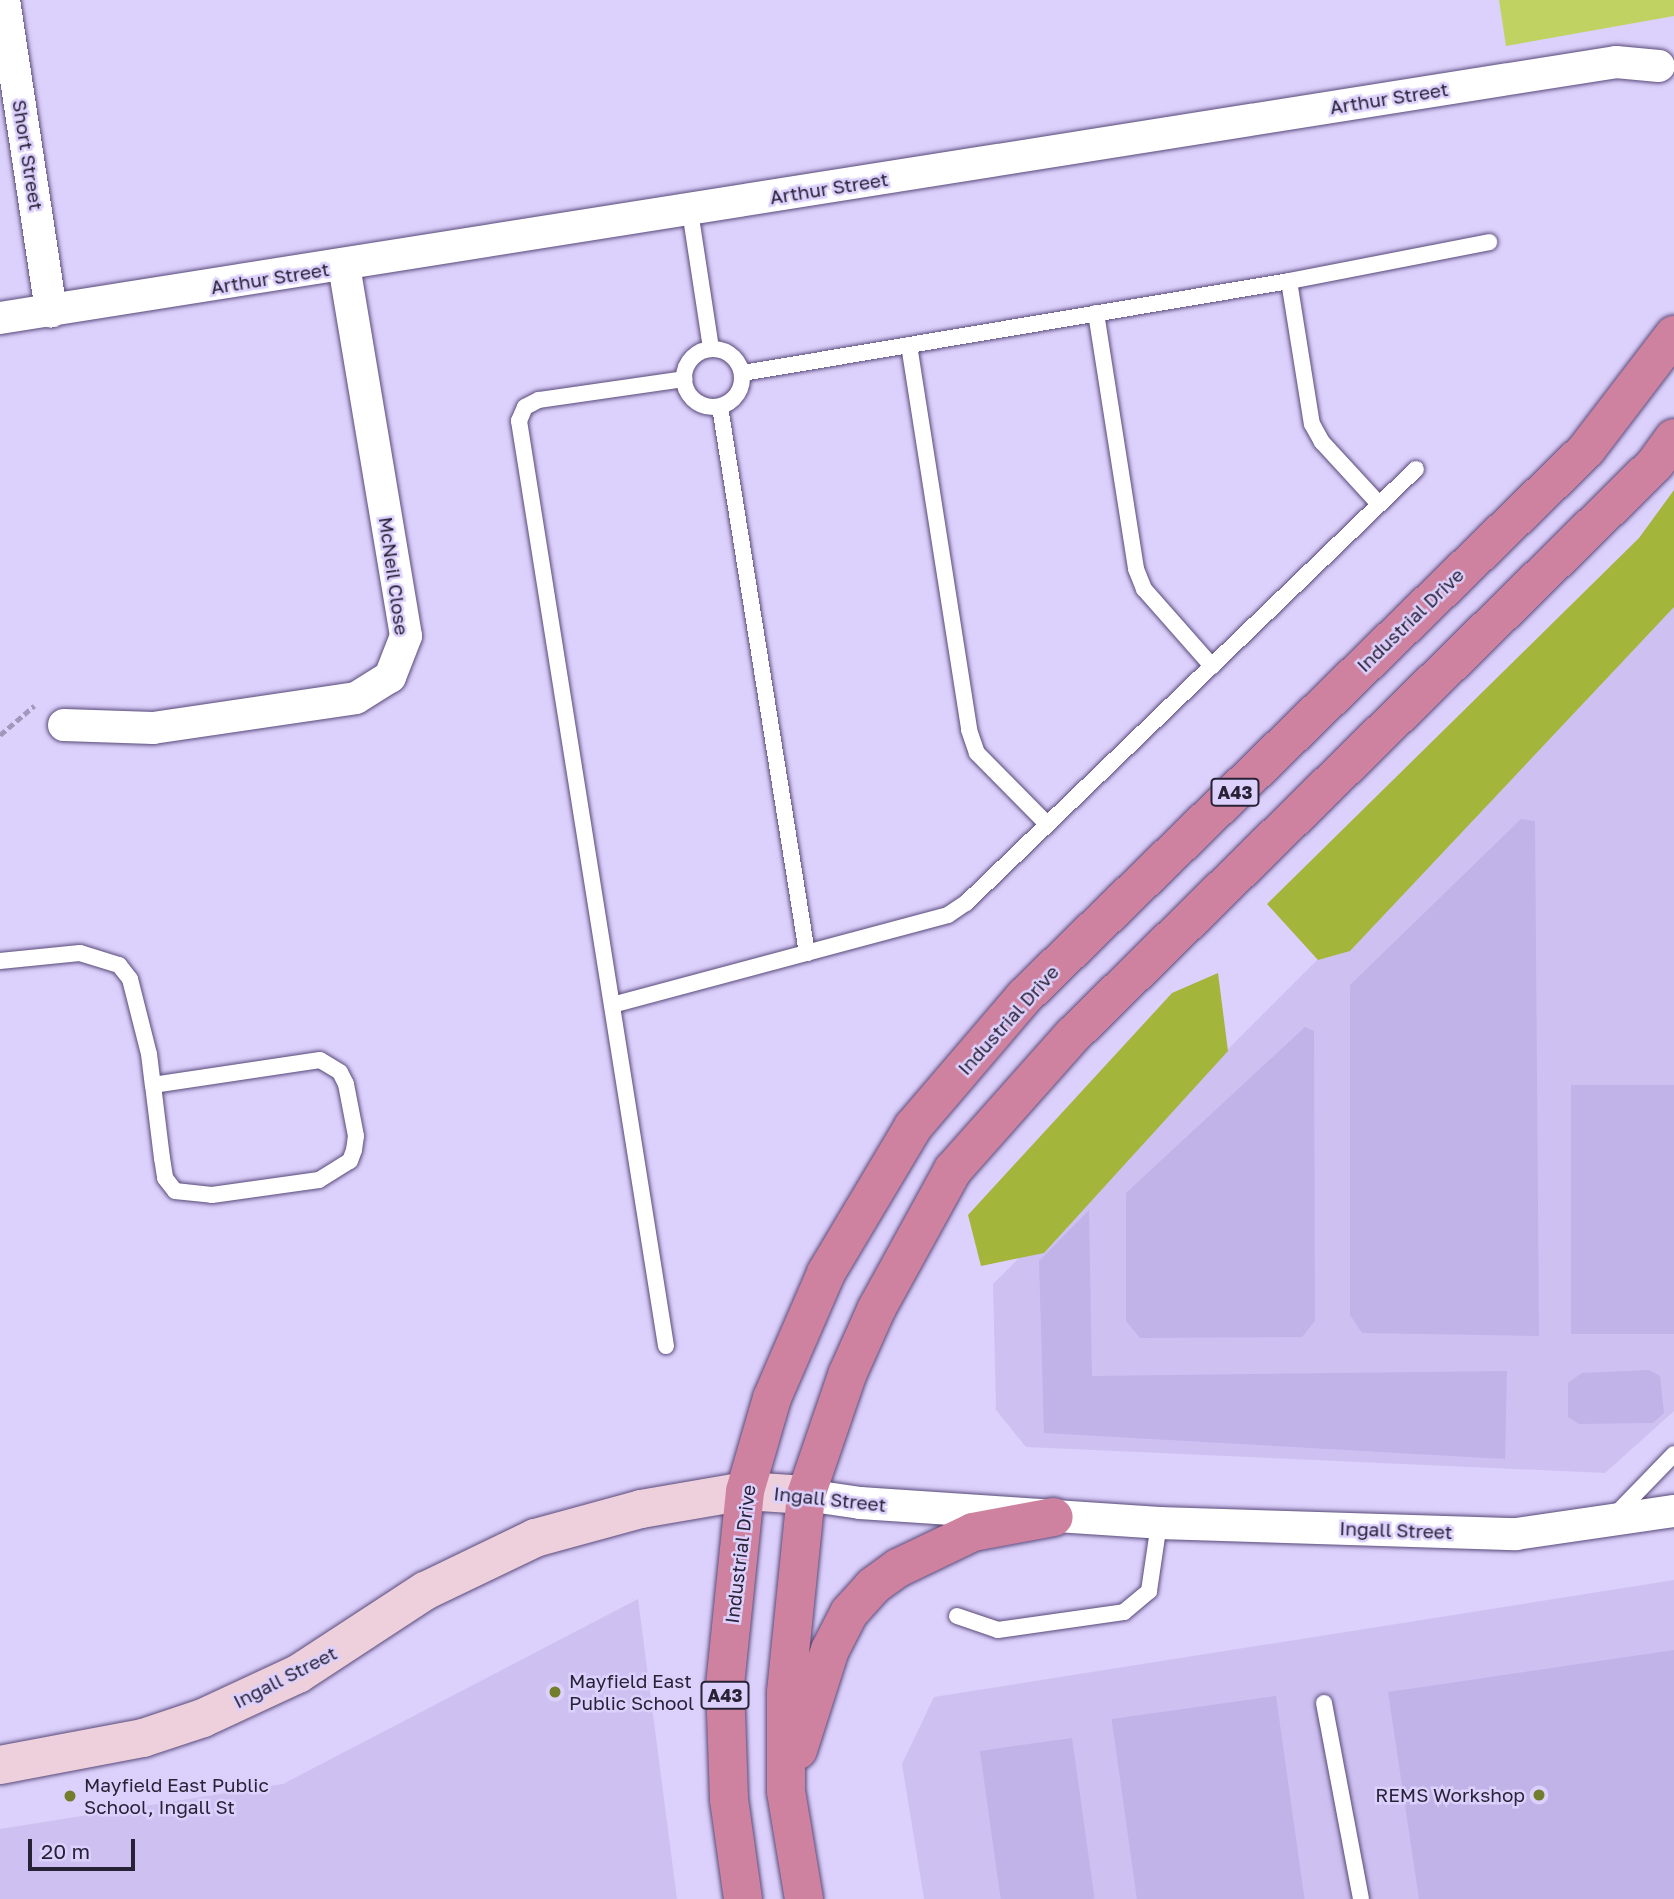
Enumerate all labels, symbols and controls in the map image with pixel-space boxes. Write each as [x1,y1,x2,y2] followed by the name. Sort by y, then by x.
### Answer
[1328,77,1450,119] street label: Arthur Street
[8,98,48,212] street label: Short Street
[768,167,890,209] street label: Arthur Street
[209,257,331,299] street label: Arthur Street
[374,515,414,637] street label: McNeil Close
[1352,563,1468,677] street label: Industrial Drive
[1209,778,1261,806] road number: A43
[953,960,1063,1080] street label: Industrial Drive
[773,1482,887,1516] street label: Ingall Street
[720,1483,760,1625] street label: Industrial Drive
[1339,1517,1453,1543] street label: Ingall Street
[229,1641,341,1713] street label: Ingall Street
[569,1670,694,1714] place label: Mayfield East Public School
[699,1680,751,1710] road number: A43
[547,1684,563,1700] marker: Mayfield East Public School
[84,1774,269,1818] place label: Mayfield East Public School, Ingall St
[1375,1784,1525,1806] place label: REMS Workshop
[1531,1787,1547,1803] marker: REMS Workshop
[62,1788,78,1804] marker: Mayfield East Public School, Ingall St
[32,1826,138,1870] scale bar
[41,1838,90,1864] text: 20 m

